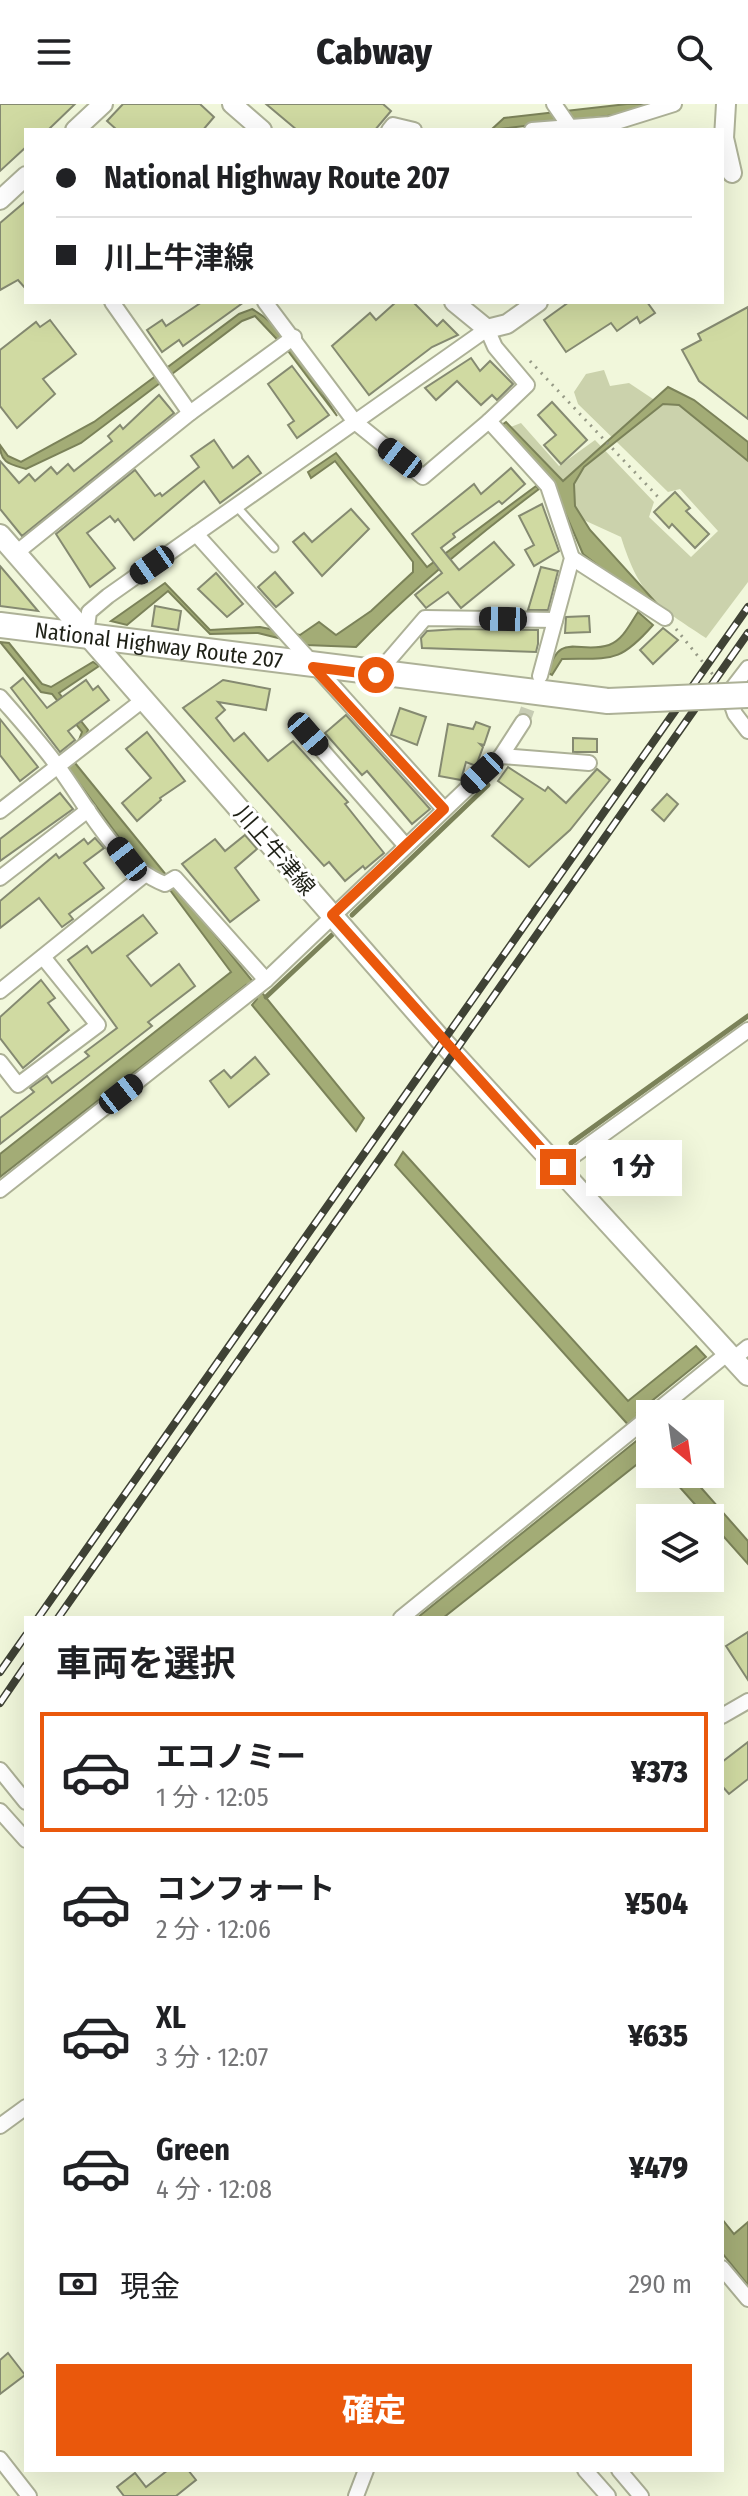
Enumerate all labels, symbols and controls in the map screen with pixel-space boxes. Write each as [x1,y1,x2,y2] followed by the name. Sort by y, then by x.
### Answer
[32,30,76,74] icon: menu
[316,30,432,74] text: Cabway
[672,30,716,74] icon: search
[104,160,450,196] text: National Highway Route 207
[104,240,254,276] text: 川上牛津線
[374,434,426,482] car
[125,541,179,589] car
[479,607,527,631] car
[33,616,284,674] street label: National Highway Route 207
[358,657,394,693] route start
[283,708,333,760] car
[456,748,508,798] car
[228,800,321,901] street label: 川上牛津線
[103,833,151,885] car
[95,1070,147,1118] car
[586,1139,682,1195] callout: 1 分
[540,1149,576,1185] route end
[613,1152,655,1183] text: 1 分
[636,1400,724,1488] north arrow
[636,1400,724,1592] map controls
[636,1504,724,1592] button: layers
[56,1642,236,1686] text: 車両を選択
[60,1736,132,1808] icon: car
[156,1739,306,1775] text: エコノミー
[631,1754,688,1790] text: ¥373
[156,1782,269,1813] text: 1 分 · 12:05
[60,1868,132,1940] icon: car
[156,1871,335,1907] text: コンフォート
[625,1886,688,1922] text: ¥504
[156,1914,271,1945] text: 2 分 · 12:06
[60,2000,132,2072] icon: car
[156,2000,186,2036] text: XL
[628,2018,688,2054] text: ¥635
[156,2042,268,2073] text: 3 分 · 12:07
[60,2132,132,2204] icon: car
[156,2132,230,2168] text: Green
[629,2150,688,2186] text: ¥479
[156,2174,272,2205] text: 4 分 · 12:08
[56,2262,100,2306] icon: cash
[120,2269,180,2305] text: 現金
[628,2269,692,2300] text: 290 m
[56,2364,692,2456] button: 確定

